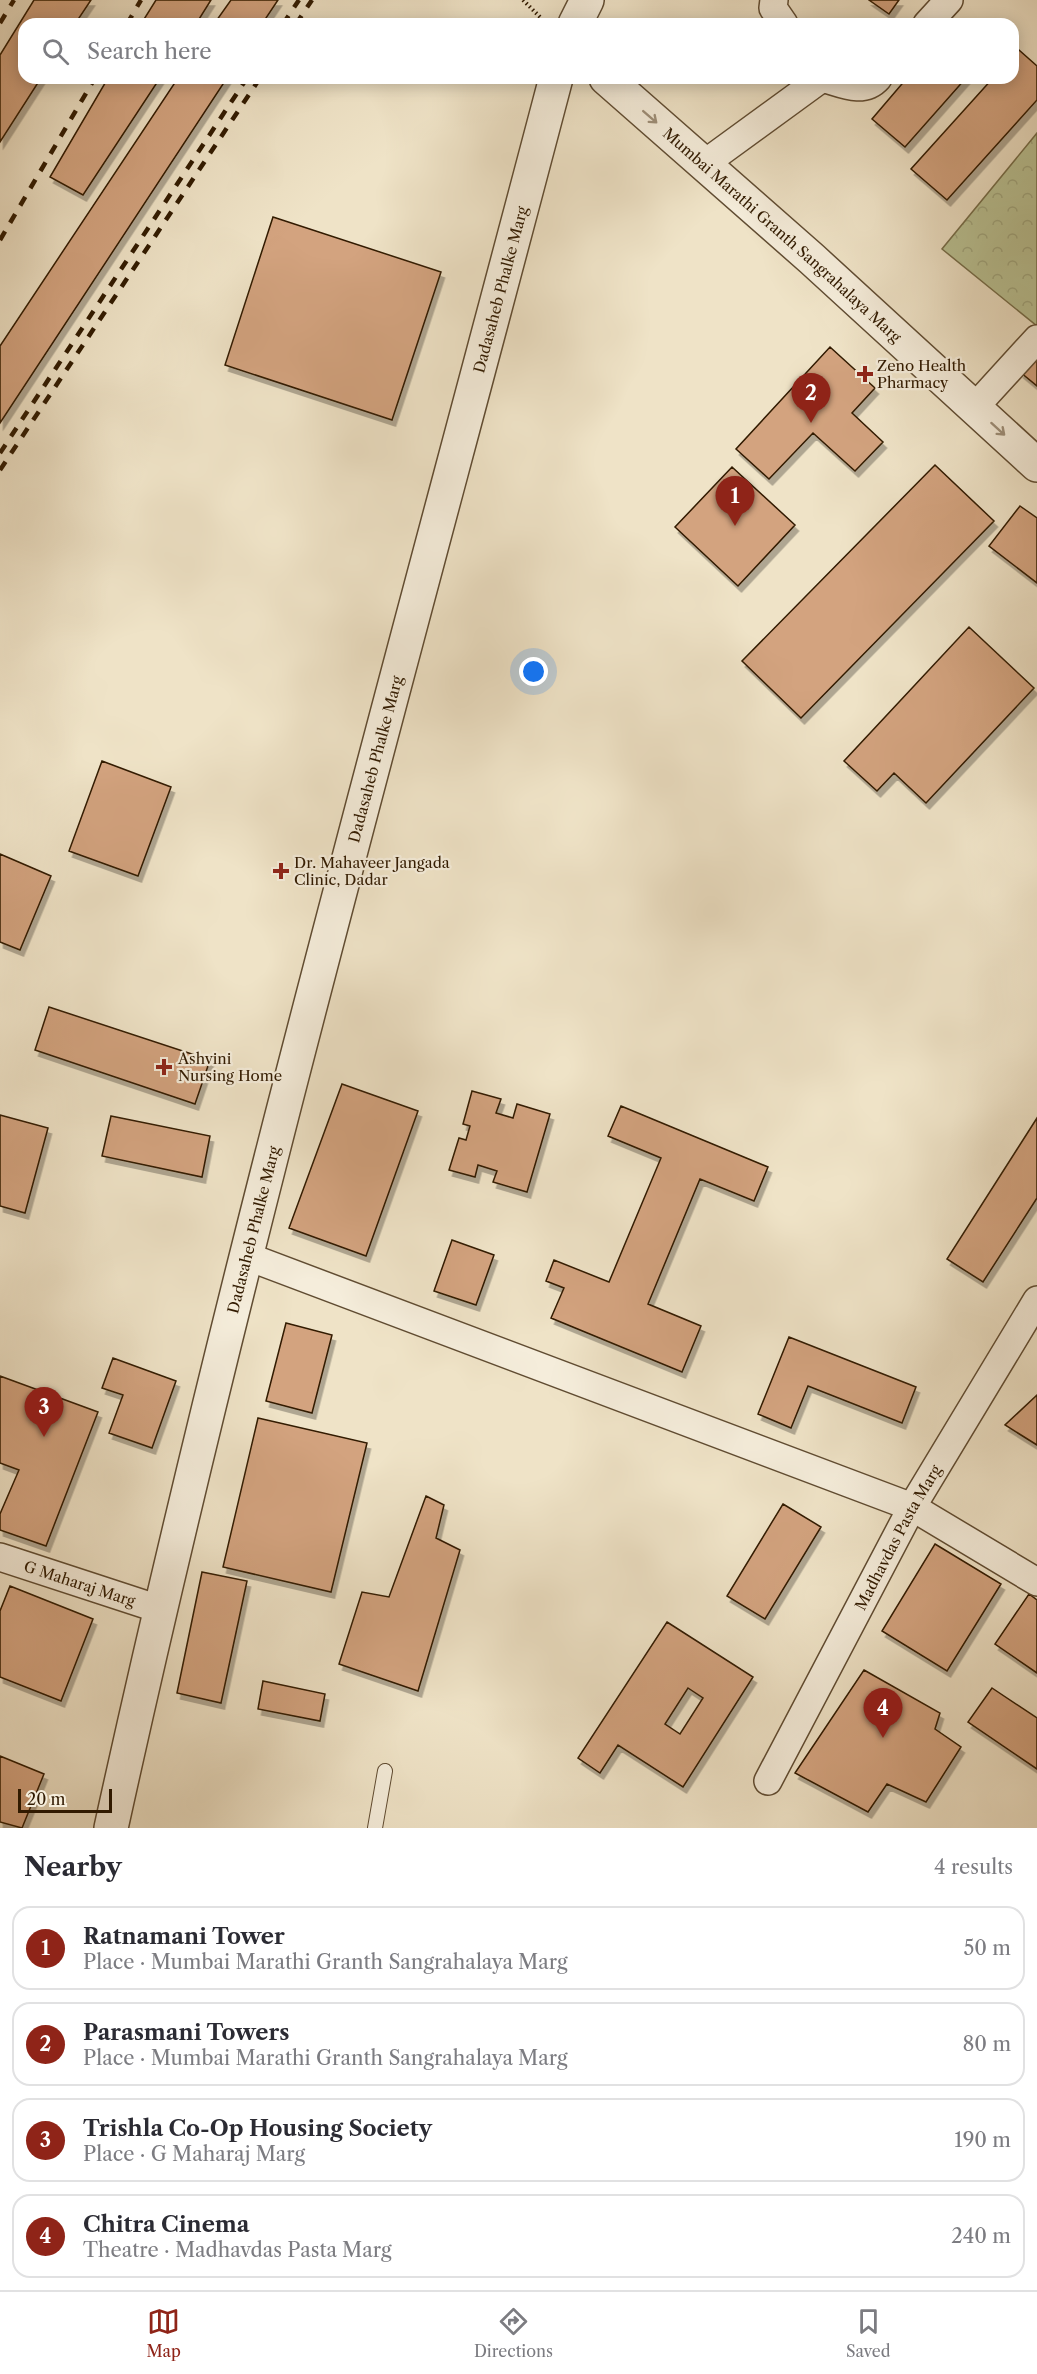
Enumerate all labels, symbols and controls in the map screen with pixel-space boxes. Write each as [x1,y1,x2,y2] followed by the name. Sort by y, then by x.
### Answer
[18,18,1019,84] search box
[39,35,72,68] icon: search
[87,38,212,65] text: Search here
[642,110,657,124] one-way arrow
[659,123,906,346] street label: Mumbai Marathi Granth Sangrahalaya Marg
[469,204,531,375] street label: Dadasaheb Phalke Marg
[877,356,967,392] place label: Zeno Health Pharmacy
[858,367,872,381] marker: Zeno Health Pharmacy
[792,374,830,423] pin: 2
[990,422,1005,436] one-way arrow
[716,476,754,526] pin: 1
[519,657,548,686] your location
[344,674,406,845] street label: Dadasaheb Phalke Marg
[294,853,450,889] place label: Dr. Mahaveer Jangada Clinic, Dadar
[272,862,290,880] marker: Dr. Mahaveer Jangada Clinic, Dadar
[177,1049,282,1085] place label: Ashvini Nursing Home
[155,1058,173,1076] marker: Ashvini Nursing Home
[223,1144,283,1315] street label: Dadasaheb Phalke Marg
[24,1388,63,1437] pin: 3
[850,1461,945,1613] street label: Madhavdas Pasta Marg
[22,1556,138,1610] street label: G Maharaj Marg
[864,1688,902,1738] pin: 4
[18,1786,112,1814] scale bar
[27,1789,66,1809] text: 20 m
[24,1851,122,1883] text: Nearby
[934,1855,1013,1879] text: 4 results
[83,1923,285,1950] text: Ratnamani Tower
[41,1936,50,1960] text: 1
[964,1936,1011,1960] text: 50 m
[83,1950,568,1974] text: Place · Mumbai Marathi Granth Sangrahalaya Marg
[83,2019,289,2046] text: Parasmani Towers
[40,2032,51,2056] text: 2
[963,2032,1011,2056] text: 80 m
[83,2046,568,2070] text: Place · Mumbai Marathi Granth Sangrahalaya Marg
[83,2115,432,2142] text: Trishla Co-Op Housing Society
[40,2128,51,2152] text: 3
[954,2128,1011,2152] text: 190 m
[83,2142,305,2166] text: Place · G Maharaj Marg
[83,2211,249,2238] text: Chitra Cinema
[40,2224,51,2248] text: 4
[951,2224,1011,2248] text: 240 m
[83,2238,392,2262] text: Theatre · Madhavdas Pasta Marg
[147,2305,181,2361] tab: Map
[474,2305,553,2361] tab: Directions
[846,2305,890,2361] tab: Saved

